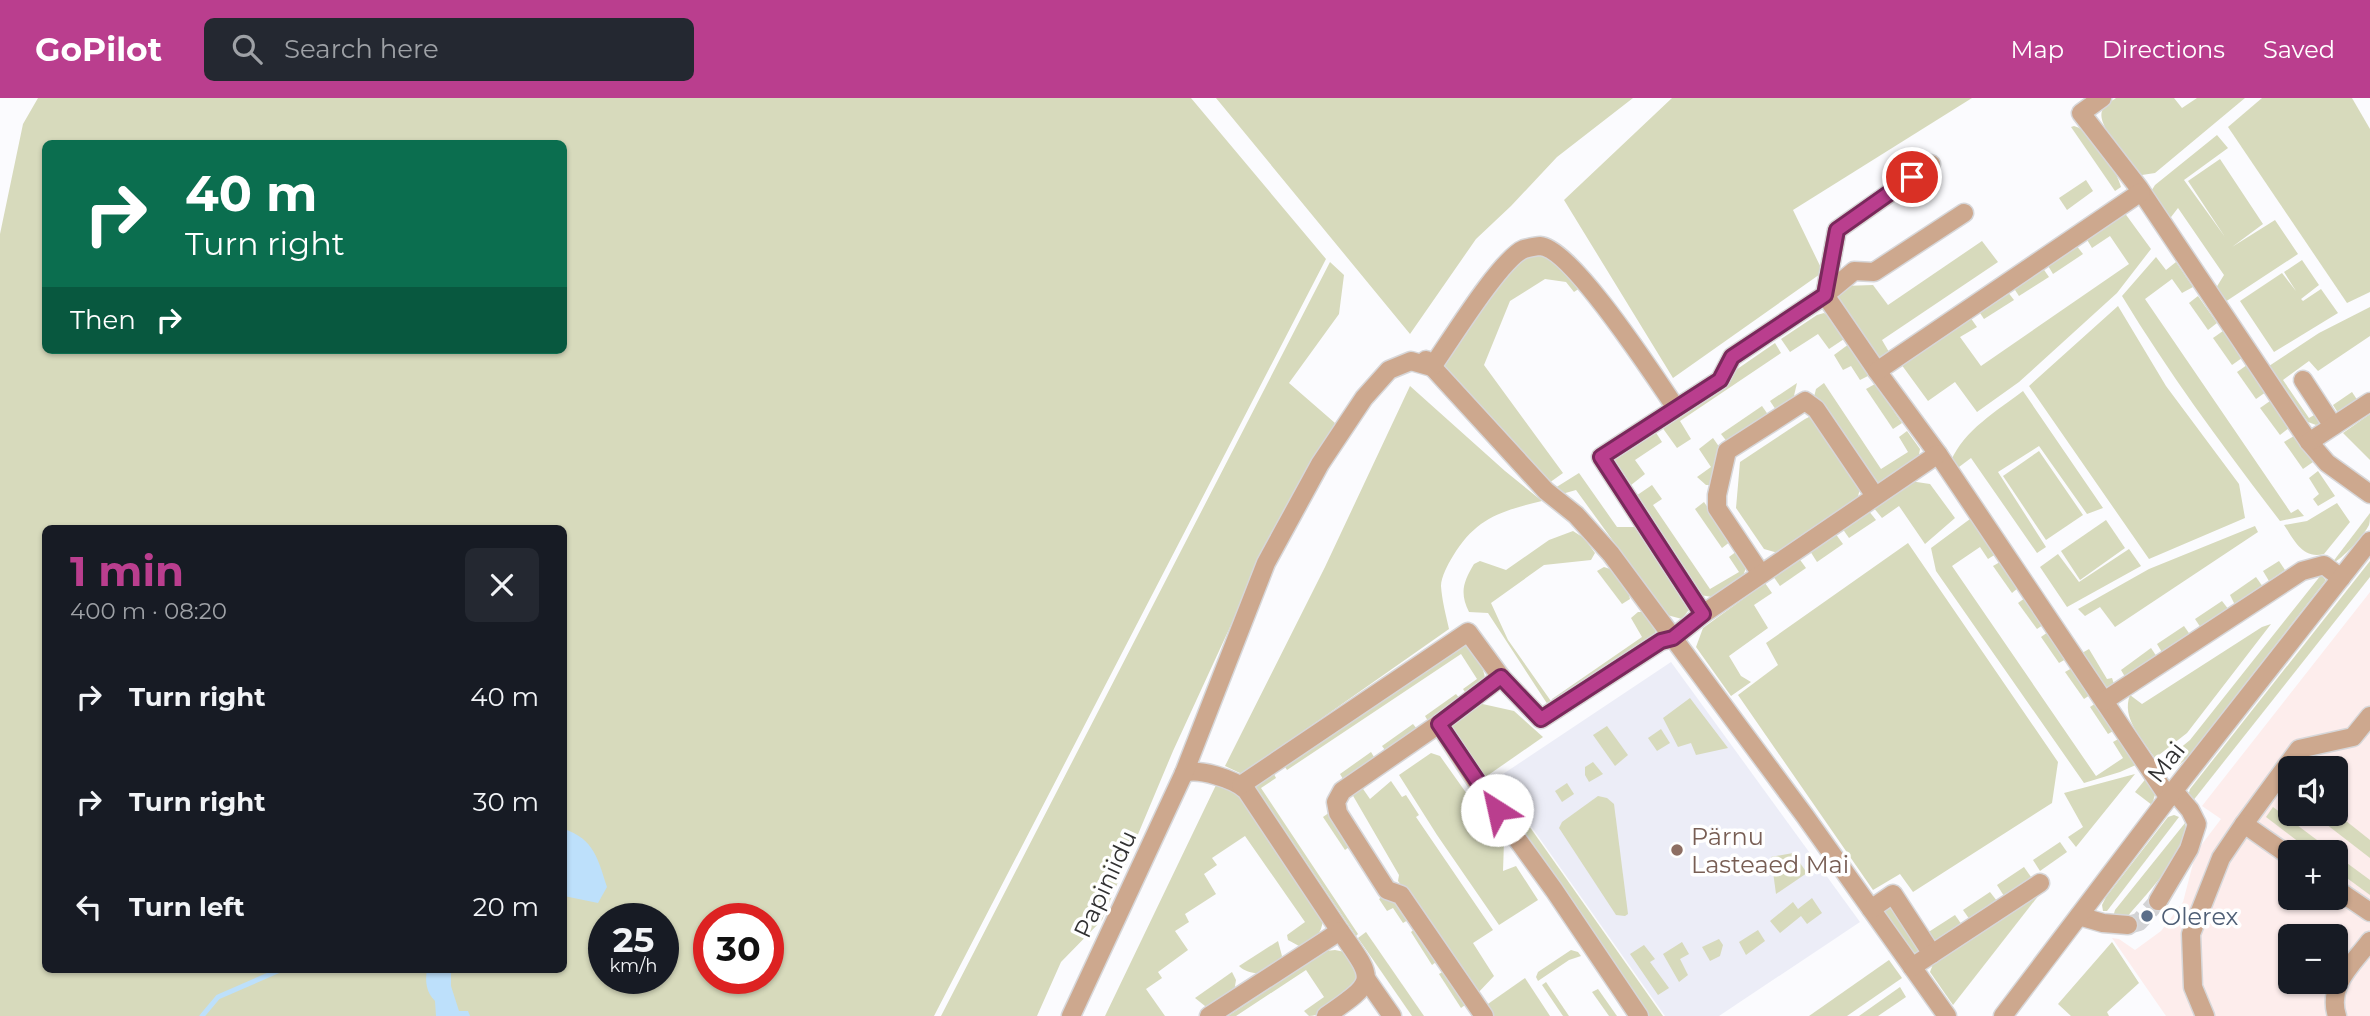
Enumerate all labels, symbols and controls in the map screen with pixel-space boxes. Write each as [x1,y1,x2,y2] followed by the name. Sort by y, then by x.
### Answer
[204,18,694,81] search box
[35,29,162,69] text: GoPilot
[228,30,266,68] icon: search
[284,33,439,65] text: Search here
[2011,35,2064,64] text: Map
[2102,35,2225,64] text: Directions
[2263,35,2335,64] text: Saved
[1882,147,1942,207] pin
[1893,158,1931,196] icon: arrive
[185,164,317,223] text: 40 m
[70,168,161,259] icon: right
[185,224,345,263] text: Turn right
[150,301,188,339] icon: right
[70,304,136,336] text: Then
[70,545,184,597] text: 1 min
[465,548,539,622] button: close
[70,597,227,625] text: 400 m · 08:20
[70,678,108,716] icon: right
[129,681,265,713] text: Turn right
[470,681,539,713] text: 40 m
[2141,736,2191,788] street label: Mai
[2278,756,2348,994] map controls
[2278,756,2348,826] button: sound
[1460,773,1534,847] position arrow
[70,783,108,821] icon: right
[129,786,265,818] text: Turn right
[473,786,539,818] text: 30 m
[1691,822,1849,879] place label: Pärnu Lasteaed Mai
[1067,826,1143,942] street label: Papiniidu
[2278,840,2348,910] button: +
[1669,842,1685,858] marker: Pärnu Lasteaed Mai
[70,888,108,926] icon: left
[129,891,245,923] text: Turn left
[473,891,539,923] text: 20 m
[2161,902,2239,931] place label: Olerex
[693,903,784,994] speed limit sign: 30
[2139,908,2155,924] marker: Olerex
[613,918,654,961] text: 25
[2278,924,2348,994] button: −
[609,955,658,977] text: km/h

